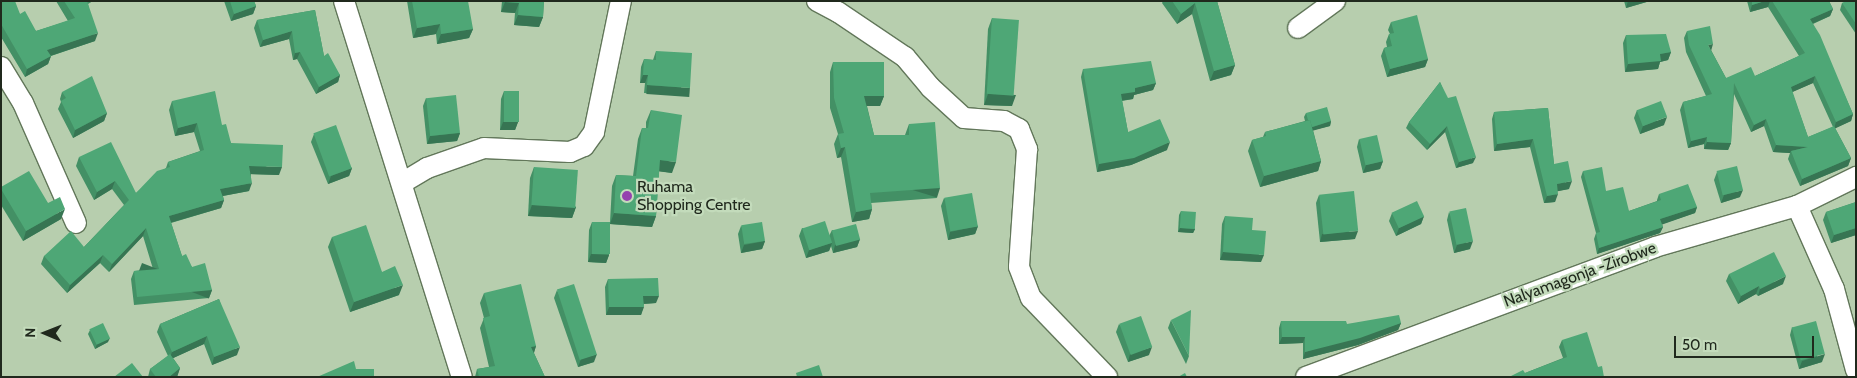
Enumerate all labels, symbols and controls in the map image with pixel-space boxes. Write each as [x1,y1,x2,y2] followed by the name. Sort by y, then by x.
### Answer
[637,177,751,215] place label: Ruhama Shopping Centre
[621,190,633,202] marker: Ruhama Shopping Centre
[1501,238,1659,312] street label: Nalyamagonja -Zirobwe
[20,308,70,358] north arrow
[1677,326,1817,358] scale bar
[21,328,39,338] text: N
[1682,336,1717,354] text: 50 m

